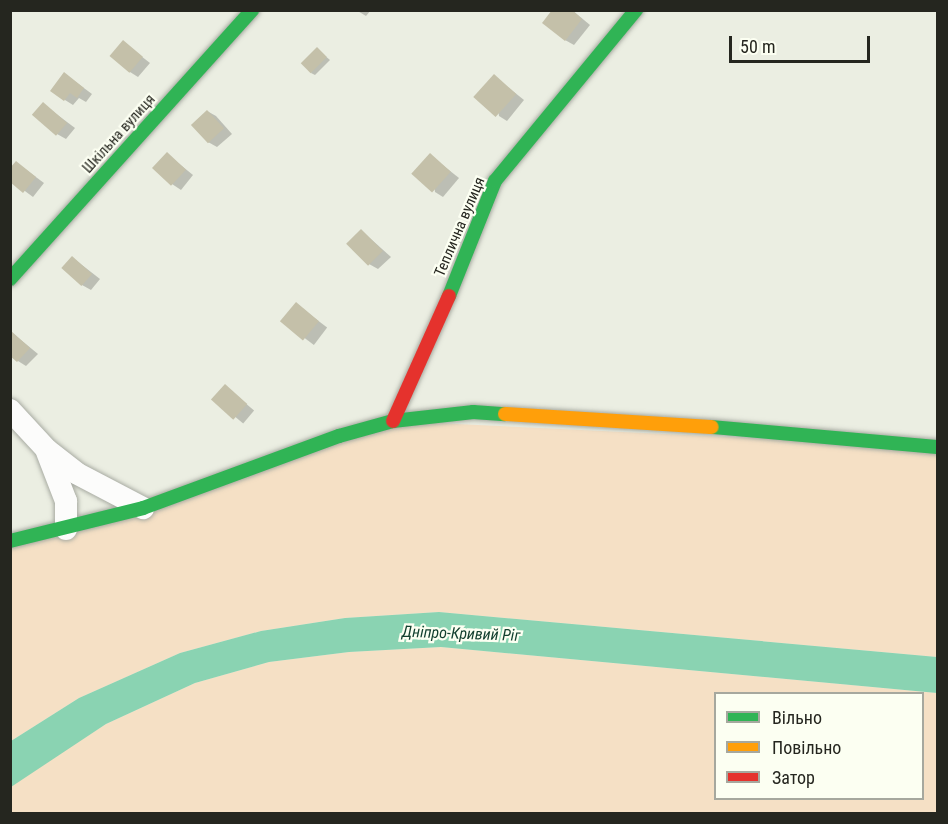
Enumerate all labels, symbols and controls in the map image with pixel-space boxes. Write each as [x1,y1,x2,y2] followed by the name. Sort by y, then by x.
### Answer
[732,24,873,62] scale bar
[740,36,775,57] text: 50 m
[79,91,159,177] street label: Шкільна вулиця
[431,175,489,279] street label: Теплична вулиця
[402,622,520,646] water label: Дніпро-Кривий Ріг
[714,692,924,800] legend
[772,707,822,728] text: Вільно
[772,737,841,758] text: Повільно
[772,767,815,788] text: Затор

